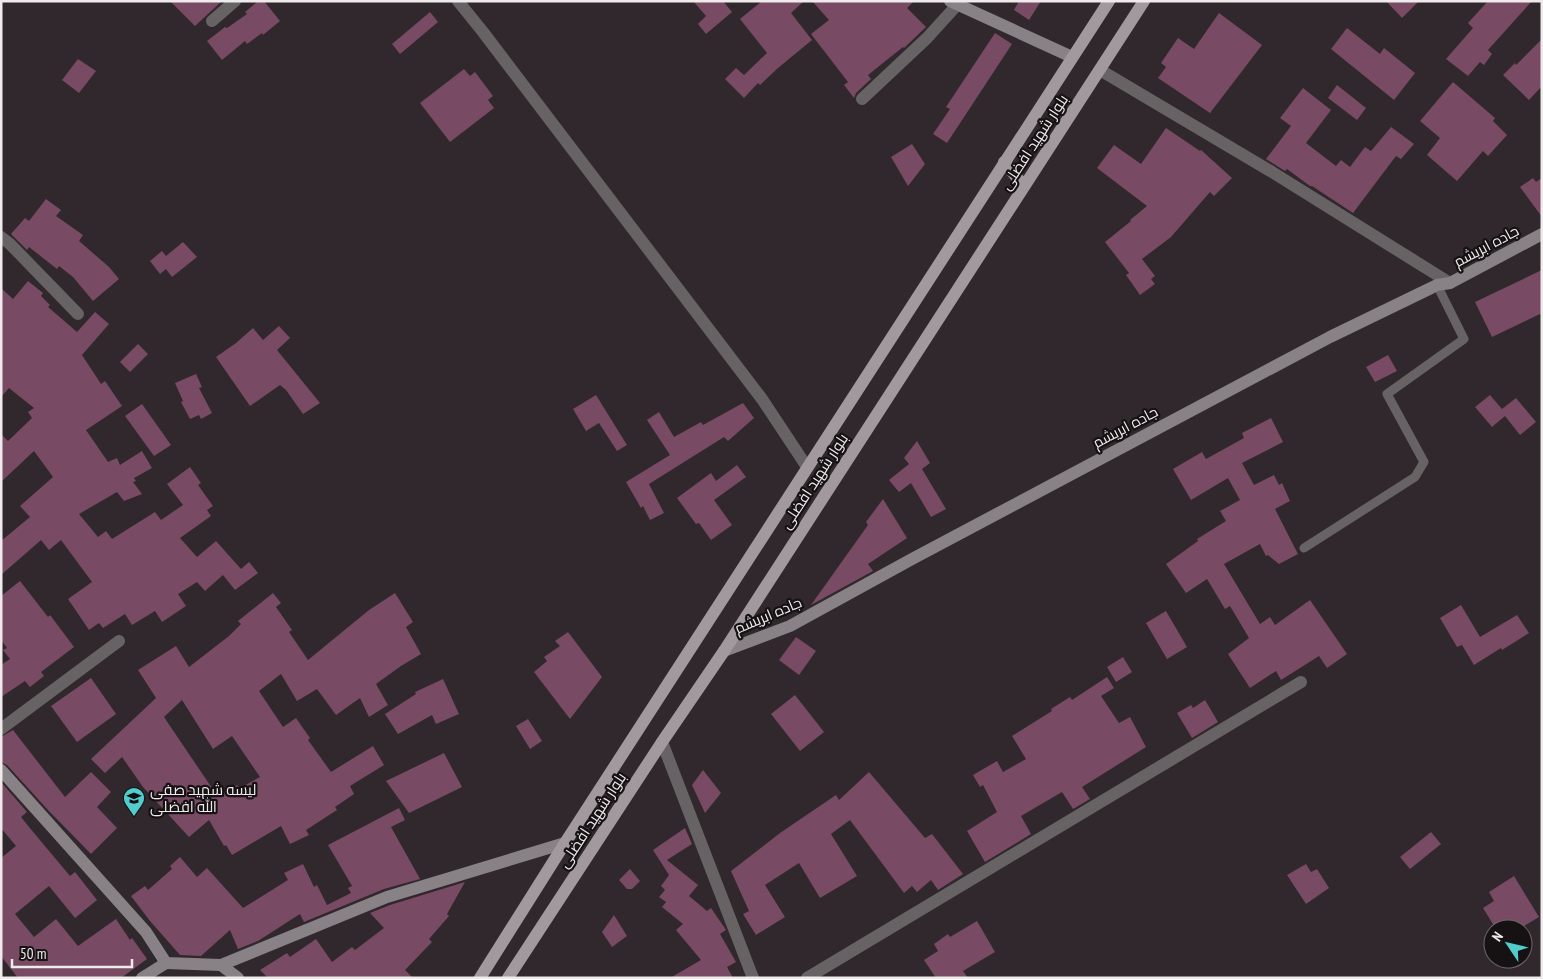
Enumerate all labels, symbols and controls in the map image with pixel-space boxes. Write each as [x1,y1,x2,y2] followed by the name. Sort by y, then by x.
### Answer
[996,91,1073,194] street label: بلوار شهید افضلی
[1450,221,1522,272] street label: جاده ابریشم
[1089,402,1161,453] street label: جاده ابریشم
[776,430,853,533] street label: بلوار شهید افضلی
[731,592,805,639] street label: جاده ابریشم
[554,769,631,872] street label: بلوار شهید افضلی
[150,780,256,817] place label: لیسه شهید صفی الله افضلی
[122,786,146,817] school or university icon: لیسه شهید صفی الله افضلی
[1483,919,1533,969] north arrow
[1488,928,1507,945] text: N
[12,936,132,968] scale bar
[20,944,46,963] text: 50 m

